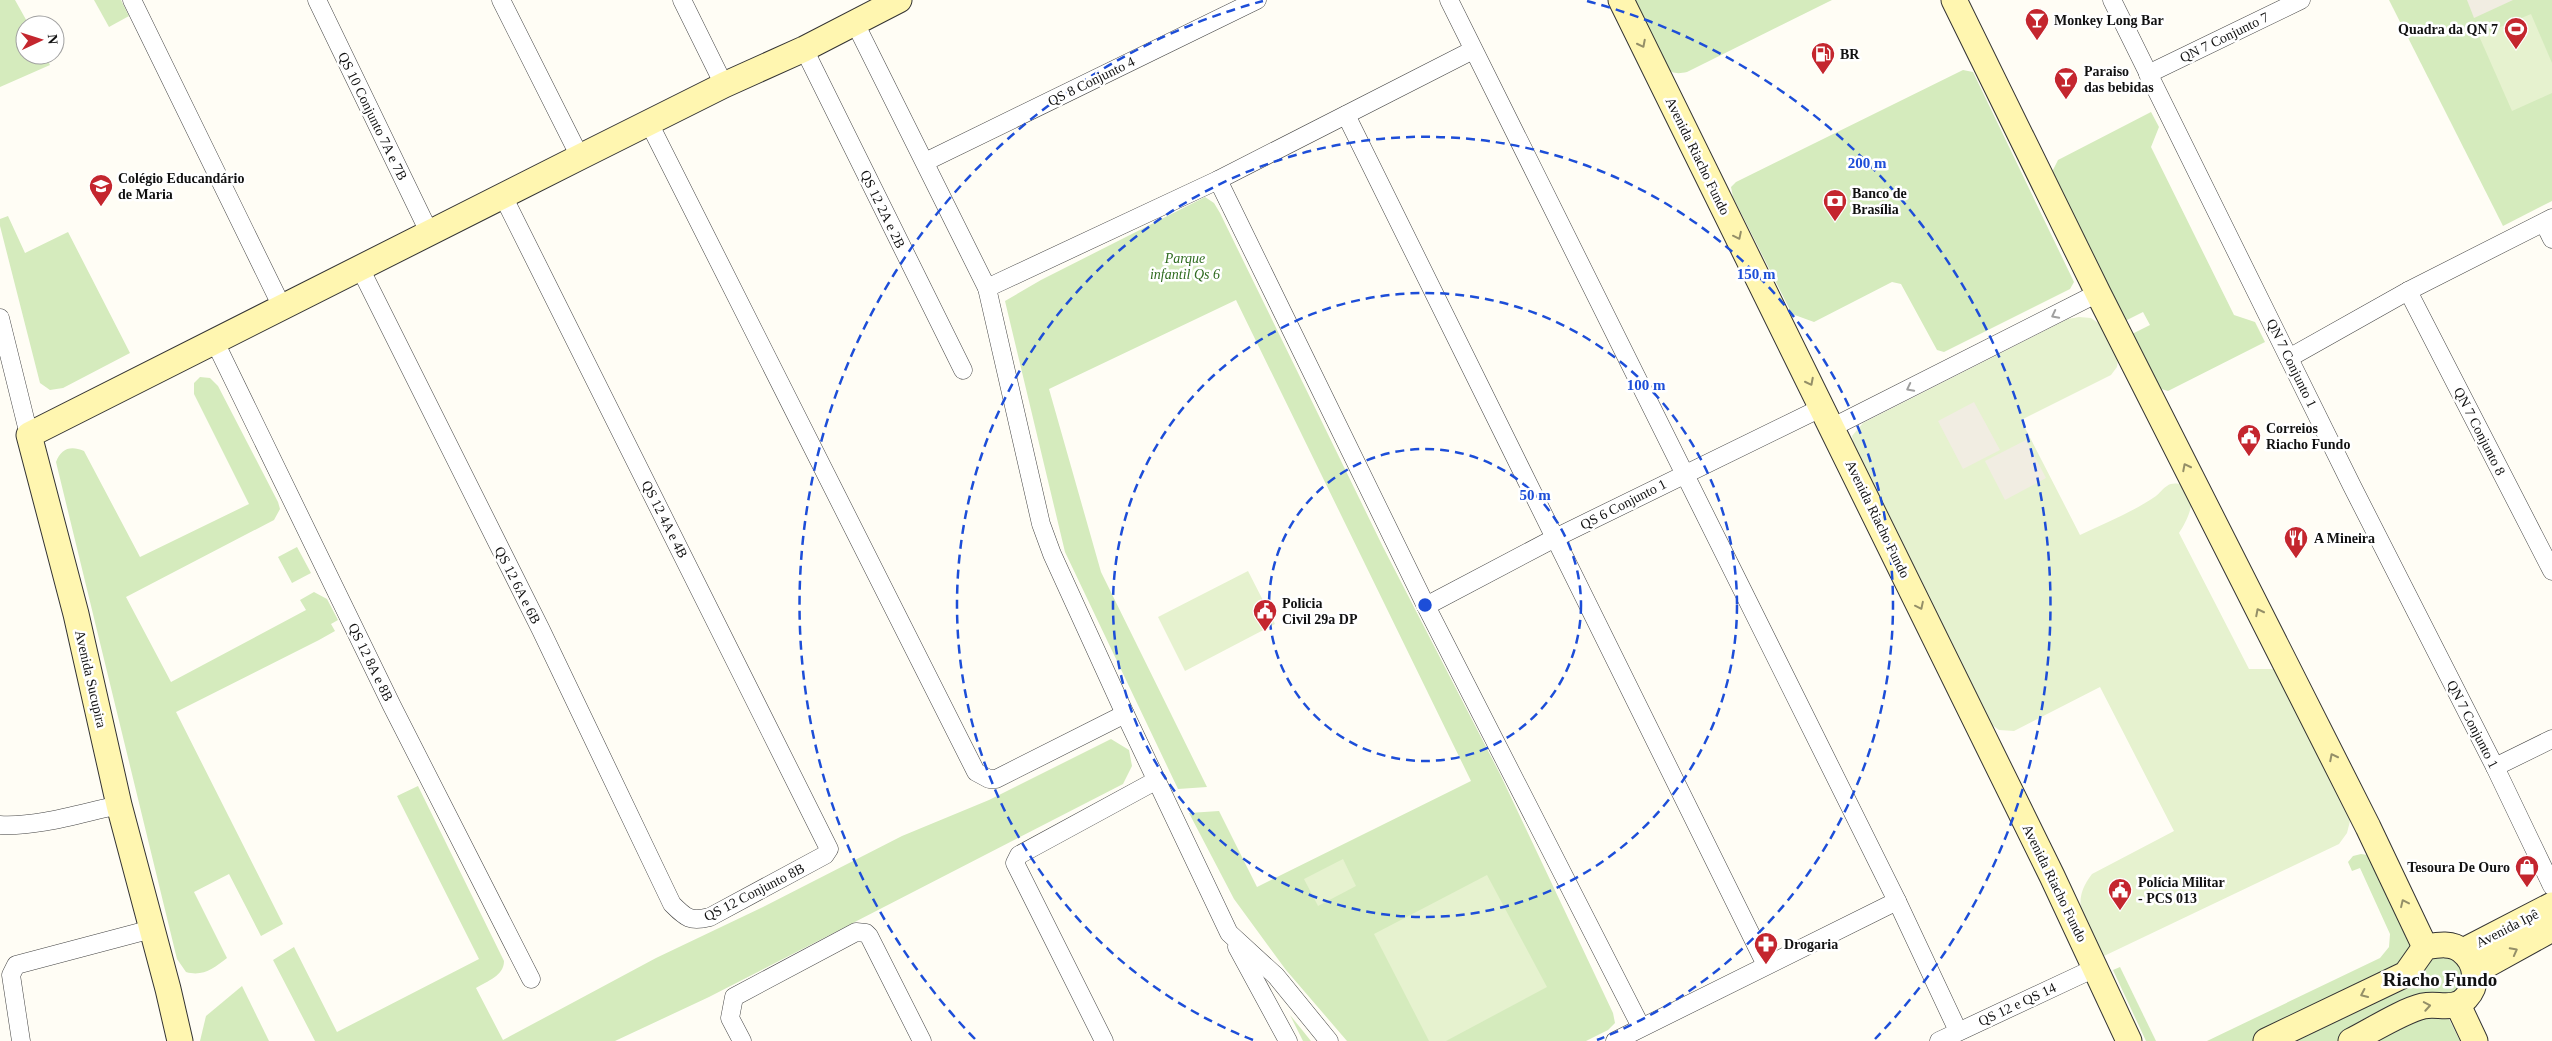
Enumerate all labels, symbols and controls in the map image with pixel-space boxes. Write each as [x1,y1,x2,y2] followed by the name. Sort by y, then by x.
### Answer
[2024,7,2050,41] bar icon: Monkey Long Bar
[2177,9,2271,65] street label: QN 7 Conjunto 7
[2054,13,2164,28] place label: Monkey Long Bar
[15,15,65,65] north arrow
[2503,16,2529,50] sports icon: Quadra da QN 7
[2398,22,2498,37] place label: Quadra da QN 7
[45,34,60,45] text: N
[1636,38,1646,47] one-way arrow
[1810,41,1836,75] fuel station icon: BR
[1840,47,1860,62] place label: BR
[335,50,410,183] street label: QS 10 Conjunto 7A e 7B
[1045,54,1137,109] street label: QS 8 Conjunto 4
[2084,64,2154,95] place label: Paraiso das bebidas
[2053,66,2079,100] bar icon: Paraiso das bebidas
[1663,95,1733,217] street label: Avenida Riacho Fundo
[1848,155,1887,171] text: 200 m
[857,168,908,251] street label: QS 12 2A e 2B
[118,171,244,202] place label: Colégio Educandário de Maria
[88,173,114,207] school or university icon: Colégio Educandário de Maria
[1852,186,1907,217] place label: Banco de Brasília
[1822,188,1848,222] bank icon: Banco de Brasília
[1732,231,1742,240] one-way arrow
[1150,251,1220,282] park label: Parque infantil Qs 6
[1737,266,1776,282] text: 150 m
[2051,309,2060,319] one-way arrow
[2264,316,2320,410] street label: QN 7 Conjunto 1
[1627,377,1666,393] text: 100 m
[1804,377,1814,386] one-way arrow
[1906,382,1915,392] one-way arrow
[2451,385,2508,478] street label: QN 7 Conjunto 8
[2266,421,2350,452] place label: Correios Riacho Fundo
[2236,423,2262,457] public building icon: Correios Riacho Fundo
[1843,458,1913,580] street label: Avenida Riacho Fundo
[2182,463,2192,472] one-way arrow
[1578,476,1669,533] street label: QS 6 Conjunto 1
[639,478,690,560] street label: QS 12 4A e 4B
[1519,487,1551,503] text: 50 m
[2283,525,2309,559] restaurant icon: A Mineira
[2314,531,2375,546] place label: A Mineira
[492,544,543,626] street label: QS 12 6A e 6B
[1282,596,1358,627] place label: Policia Civil 29a DP
[1416,596,1434,614] centre of rings
[1252,598,1278,632] public building icon: Policia Civil 29a DP
[1914,601,1924,610] one-way arrow
[2255,608,2265,617] one-way arrow
[345,621,396,704] street label: QS 12 8A e 8B
[72,629,109,730] street label: Avenida Sucupira
[2444,678,2501,771] street label: QN 7 Conjunto 1
[2329,753,2339,762] one-way arrow
[2020,822,2090,944] street label: Avenida Riacho Fundo
[2514,854,2540,888] shop icon: Tesoura De Ouro
[2407,860,2510,875] place label: Tesoura De Ouro
[701,861,807,924] street label: QS 12 Conjunto 8B
[2138,875,2225,906] place label: Polícia Militar - PCS 013
[2107,877,2133,911] public building icon: Polícia Militar - PCS 013
[2400,899,2410,908] one-way arrow
[2474,906,2541,951] street label: Avenida Ipê
[1753,931,1779,965] pharmacy icon: Drogaria
[1784,937,1838,952] place label: Drogaria
[2509,947,2518,957] one-way arrow
[2383,969,2497,990] district label: Riacho Fundo
[1976,980,2058,1029] street label: QS 12 e QS 14
[2360,988,2369,998] one-way arrow
[2422,1002,2431,1012] one-way arrow

